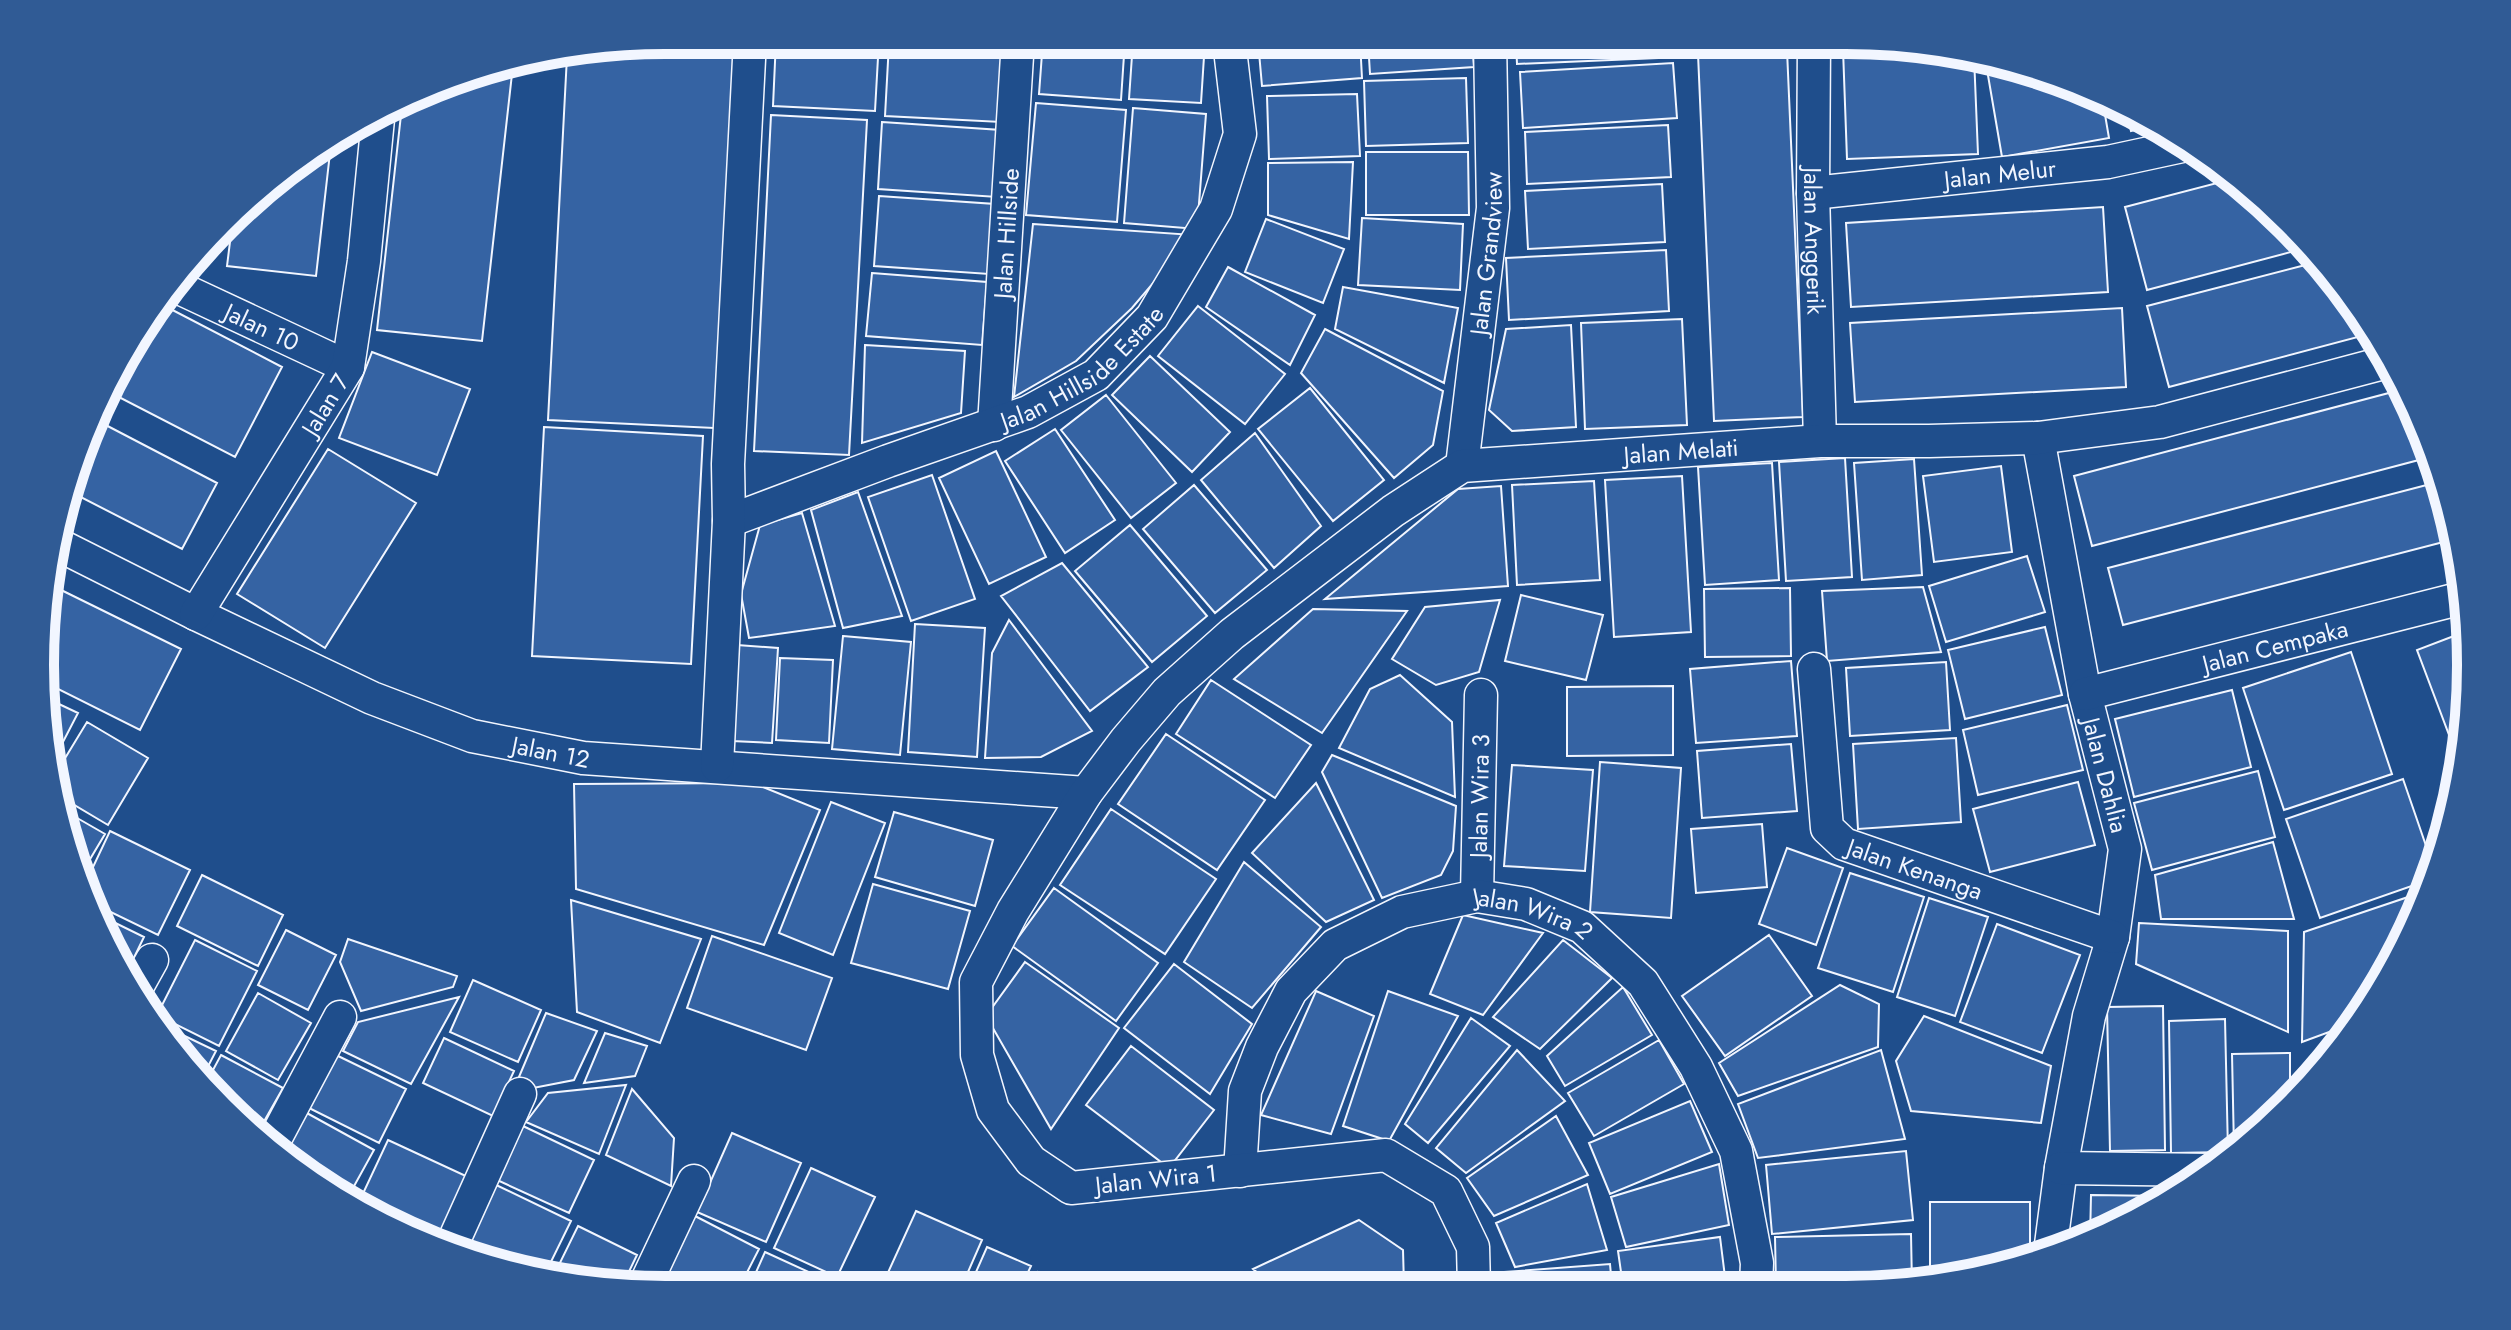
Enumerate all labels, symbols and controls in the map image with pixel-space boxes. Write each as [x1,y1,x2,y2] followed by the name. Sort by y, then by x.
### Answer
[1939,150,2058,197] street label: Jalan Melur
[1795,164,1834,316] street label: Jalan Anggerik
[984,167,1027,303] street label: Jalan Hillside
[1460,171,1511,340] street label: Jalan Grandview
[216,293,305,359] street label: Jalan 10
[993,300,1172,439] street label: Jalan Hillside Estate
[291,367,358,445] street label: Jalan 7
[1619,429,1740,472] street label: Jalan Melati
[2195,610,2352,682] street label: Jalan Cempaka
[2073,711,2138,837] street label: Jalan Dahlia
[506,726,593,776] street label: Jalan 12
[1460,734,1498,862] street label: Jalan Wira 3
[1840,828,1988,908] street label: Jalan Kenanga
[1467,878,1602,947] street label: Jalan Wira 2
[1091,1155,1218,1203] street label: Jalan Wira 1

